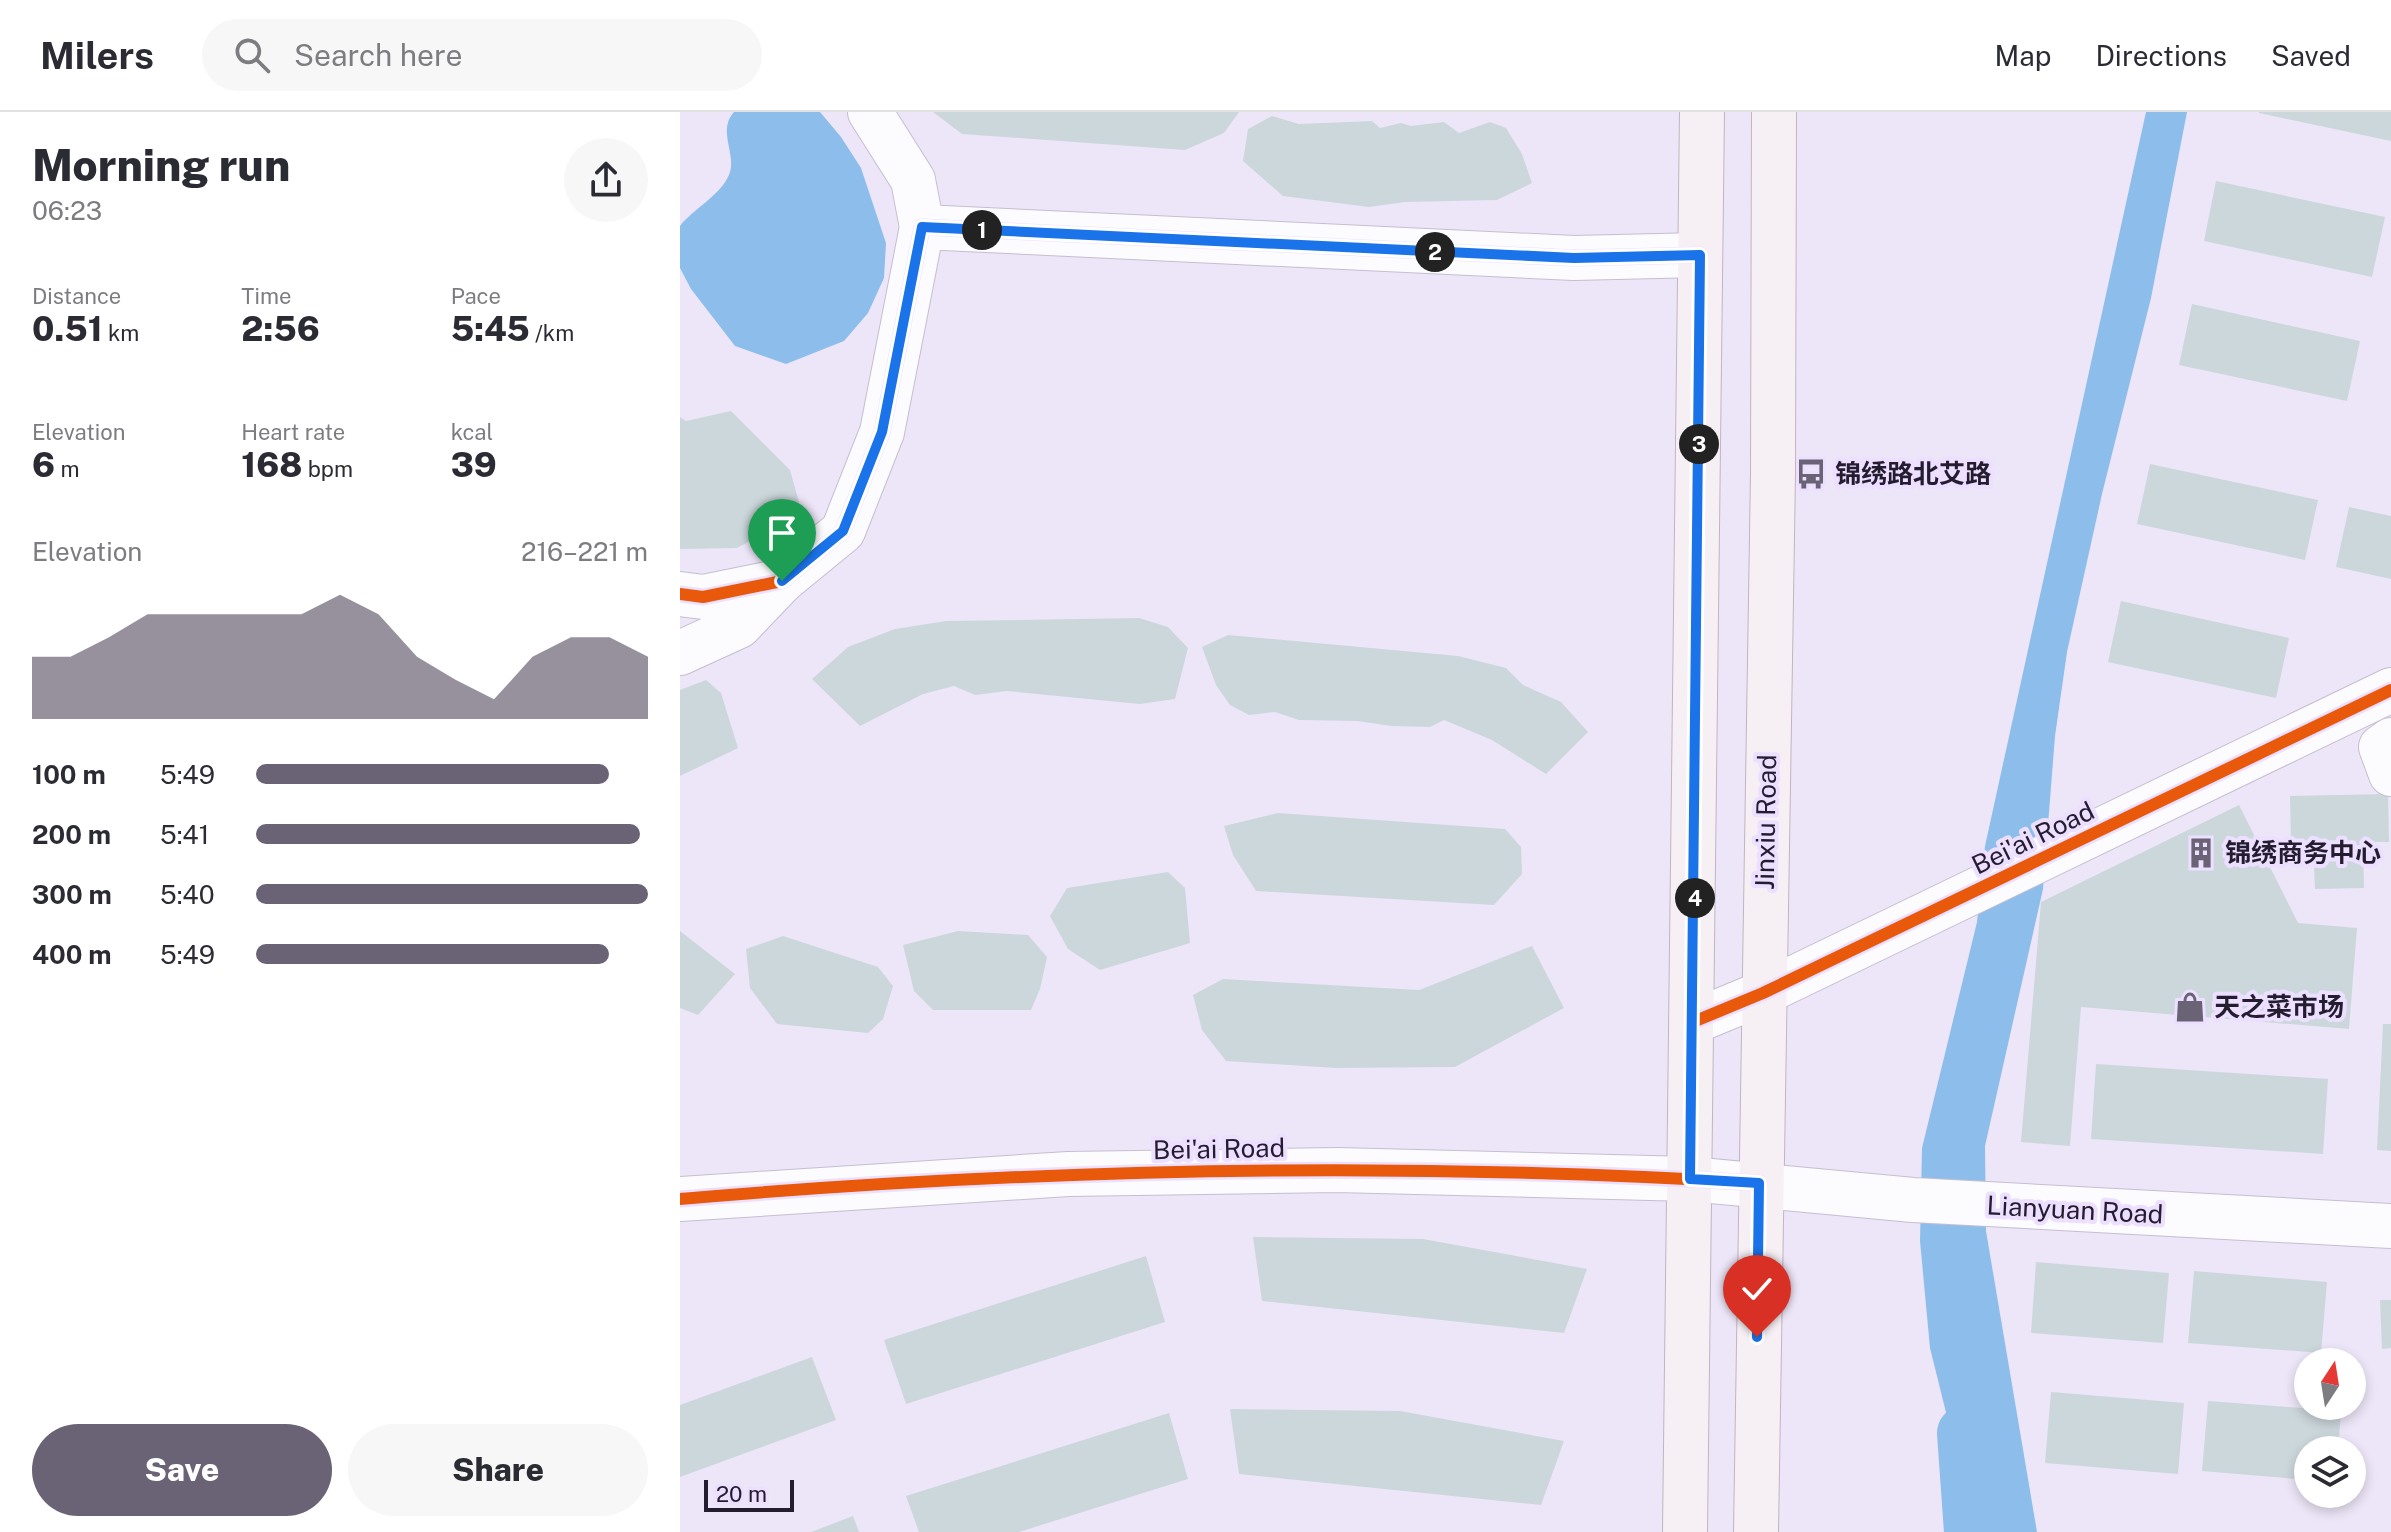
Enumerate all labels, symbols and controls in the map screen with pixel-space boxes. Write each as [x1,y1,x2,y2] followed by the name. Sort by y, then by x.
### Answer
[202,19,762,91] search box
[40,33,154,78] text: Milers
[230,33,274,77] icon: search
[294,37,462,73] text: Search here
[1995,39,2051,72] text: Map
[2095,39,2227,72] text: Directions
[2271,39,2351,72] text: Saved
[564,138,648,222] button: share
[32,139,290,191] text: Morning run
[32,195,102,226] text: 06:23
[962,210,1002,250] pin: 1
[977,217,987,243] text: 1
[1415,232,1455,272] pin: 2
[1428,239,1442,265] text: 2
[32,283,121,309] text: Distance
[241,283,291,309] text: Time
[451,283,501,309] text: Pace
[32,309,103,349] text: 0.51
[241,309,320,349] text: 2:56
[451,309,530,349] text: 5:45
[103,320,139,346] text: km
[530,320,574,346] text: /km
[32,419,125,445] text: Elevation
[241,419,345,445] text: Heart rate
[451,419,493,445] text: kcal
[1679,424,1719,464] pin: 3
[1692,431,1706,457] text: 3
[32,445,55,485] text: 6
[241,445,302,485] text: 168
[451,445,497,485] text: 39
[55,456,79,482] text: m
[302,456,353,482] text: bpm
[1794,457,1828,491] bus stop icon: 锦绣路北艾路
[1835,458,1991,489] place label: 锦绣路北艾路
[748,499,816,581] pin
[760,511,804,555] icon: arrive
[32,536,142,567] text: Elevation
[521,536,648,567] text: 216–221 m
[1749,754,1782,890] street label: Jinxiu Road
[32,759,106,790] text: 100 m
[160,759,215,790] text: 5:49
[1967,795,2099,880] street label: Bei'ai Road
[32,819,111,850] text: 200 m
[160,819,209,850] text: 5:41
[2184,836,2218,870] building icon: 锦绣商务中心
[2225,837,2381,868] place label: 锦绣商务中心
[1675,878,1715,918] pin: 4
[32,879,112,910] text: 300 m
[160,879,215,910] text: 5:40
[1688,885,1702,911] text: 4
[32,939,112,970] text: 400 m
[160,939,215,970] text: 5:49
[2173,990,2207,1024] shop icon: 天之菜市场
[2214,991,2344,1022] place label: 天之菜市场
[1153,1132,1285,1165] street label: Bei'ai Road
[1986,1189,2164,1230] street label: Lianyuan Road
[1723,1255,1791,1337] pin
[1735,1267,1779,1311] icon: check
[2294,1348,2366,1420] north arrow
[2294,1348,2366,1508] map controls
[32,1424,332,1516] button: Save
[348,1424,648,1516] button: Share
[2294,1436,2366,1508] button: layers
[704,1476,794,1512] scale bar
[716,1481,767,1507] text: 20 m

